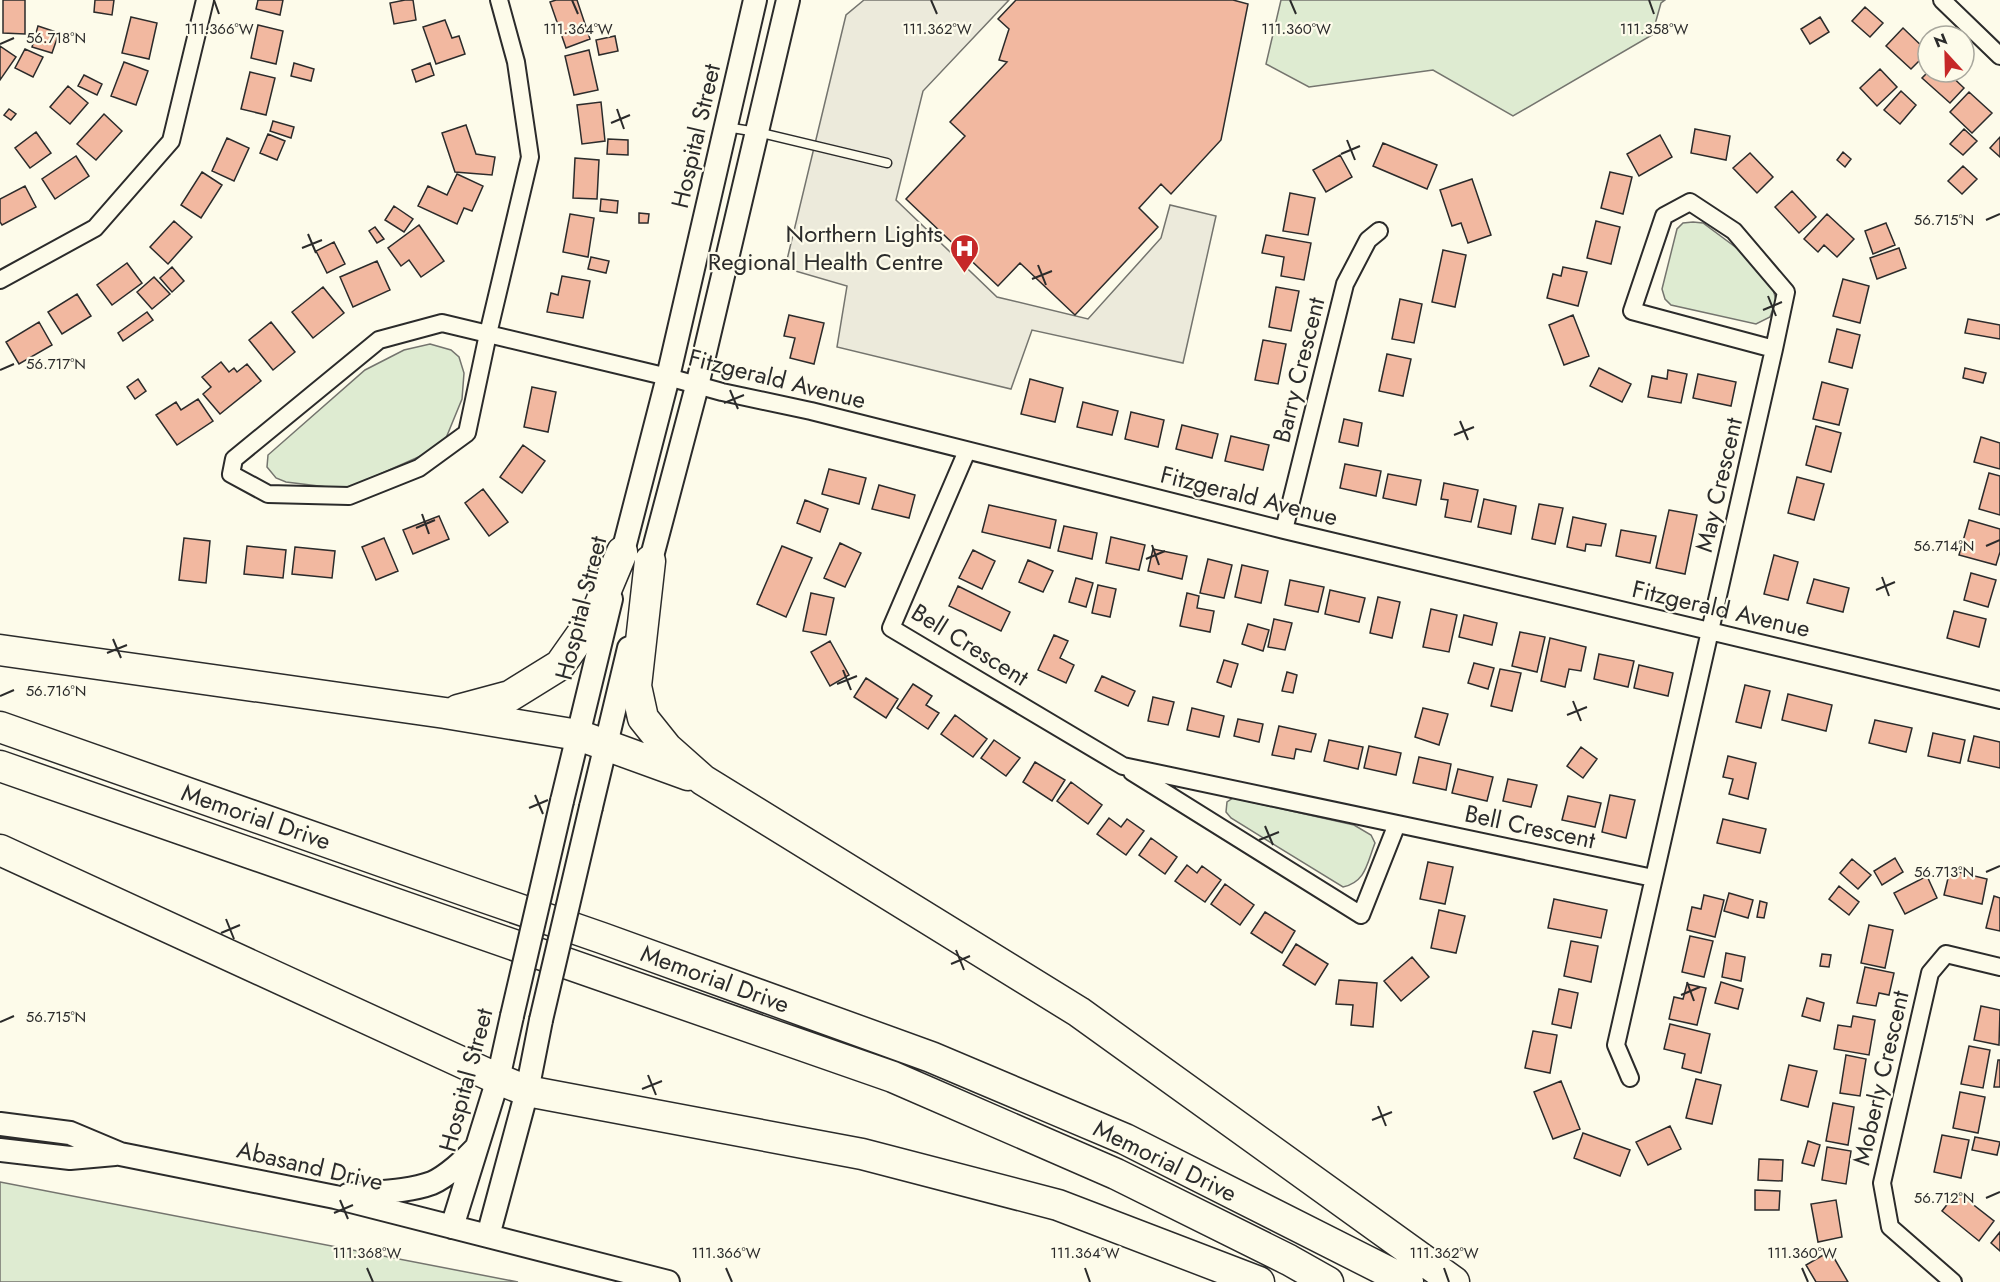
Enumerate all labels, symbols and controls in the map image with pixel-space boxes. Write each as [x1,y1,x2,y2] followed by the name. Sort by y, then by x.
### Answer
[184,18,254,40] text: 111.366°W
[543,18,613,40] text: 111.364°W
[902,18,972,40] text: 111.362°W
[1261,18,1331,40] text: 111.360°W
[1620,18,1688,40] text: 111.358°W
[1916,24,1976,84] north arrow
[26,27,86,49] text: 56.718°N
[1930,28,1951,54] text: N
[662,60,729,212] street label: Hospital Street
[1914,209,1974,231] text: 56.715°N
[708,216,943,279] place label: Northern Lights Regional Health Centre
[948,232,980,274] hospital icon: Northern Lights Regional Health Centre
[1264,293,1334,446] street label: Barry Crescent
[685,340,869,417] street label: Fitzgerald Avenue
[26,353,86,375] text: 56.717°N
[1686,414,1751,556] street label: May Crescent
[1157,457,1341,534] street label: Fitzgerald Avenue
[546,532,615,684] street label: Hospital Street
[1914,535,1974,557] text: 56.714°N
[1629,571,1814,646] street label: Fitzgerald Avenue
[905,595,1036,695] street label: Bell Crescent
[26,680,86,702] text: 56.716°N
[177,775,335,858] street label: Memorial Drive
[1462,796,1599,857] street label: Bell Crescent
[1914,861,1974,883] text: 56.713°N
[636,935,794,1022] street label: Memorial Drive
[1843,987,1918,1169] street label: Moberly Crescent
[430,1004,502,1155] street label: Hospital Street
[26,1006,86,1028] text: 56.715°N
[1088,1111,1243,1210] street label: Memorial Drive
[234,1132,387,1199] street label: Abasand Drive
[1914,1187,1974,1209] text: 56.712°N
[333,1242,402,1264] text: 111.368°W
[691,1242,761,1264] text: 111.366°W
[1050,1242,1120,1264] text: 111.364°W
[1409,1242,1479,1264] text: 111.362°W
[1767,1242,1837,1264] text: 111.360°W

